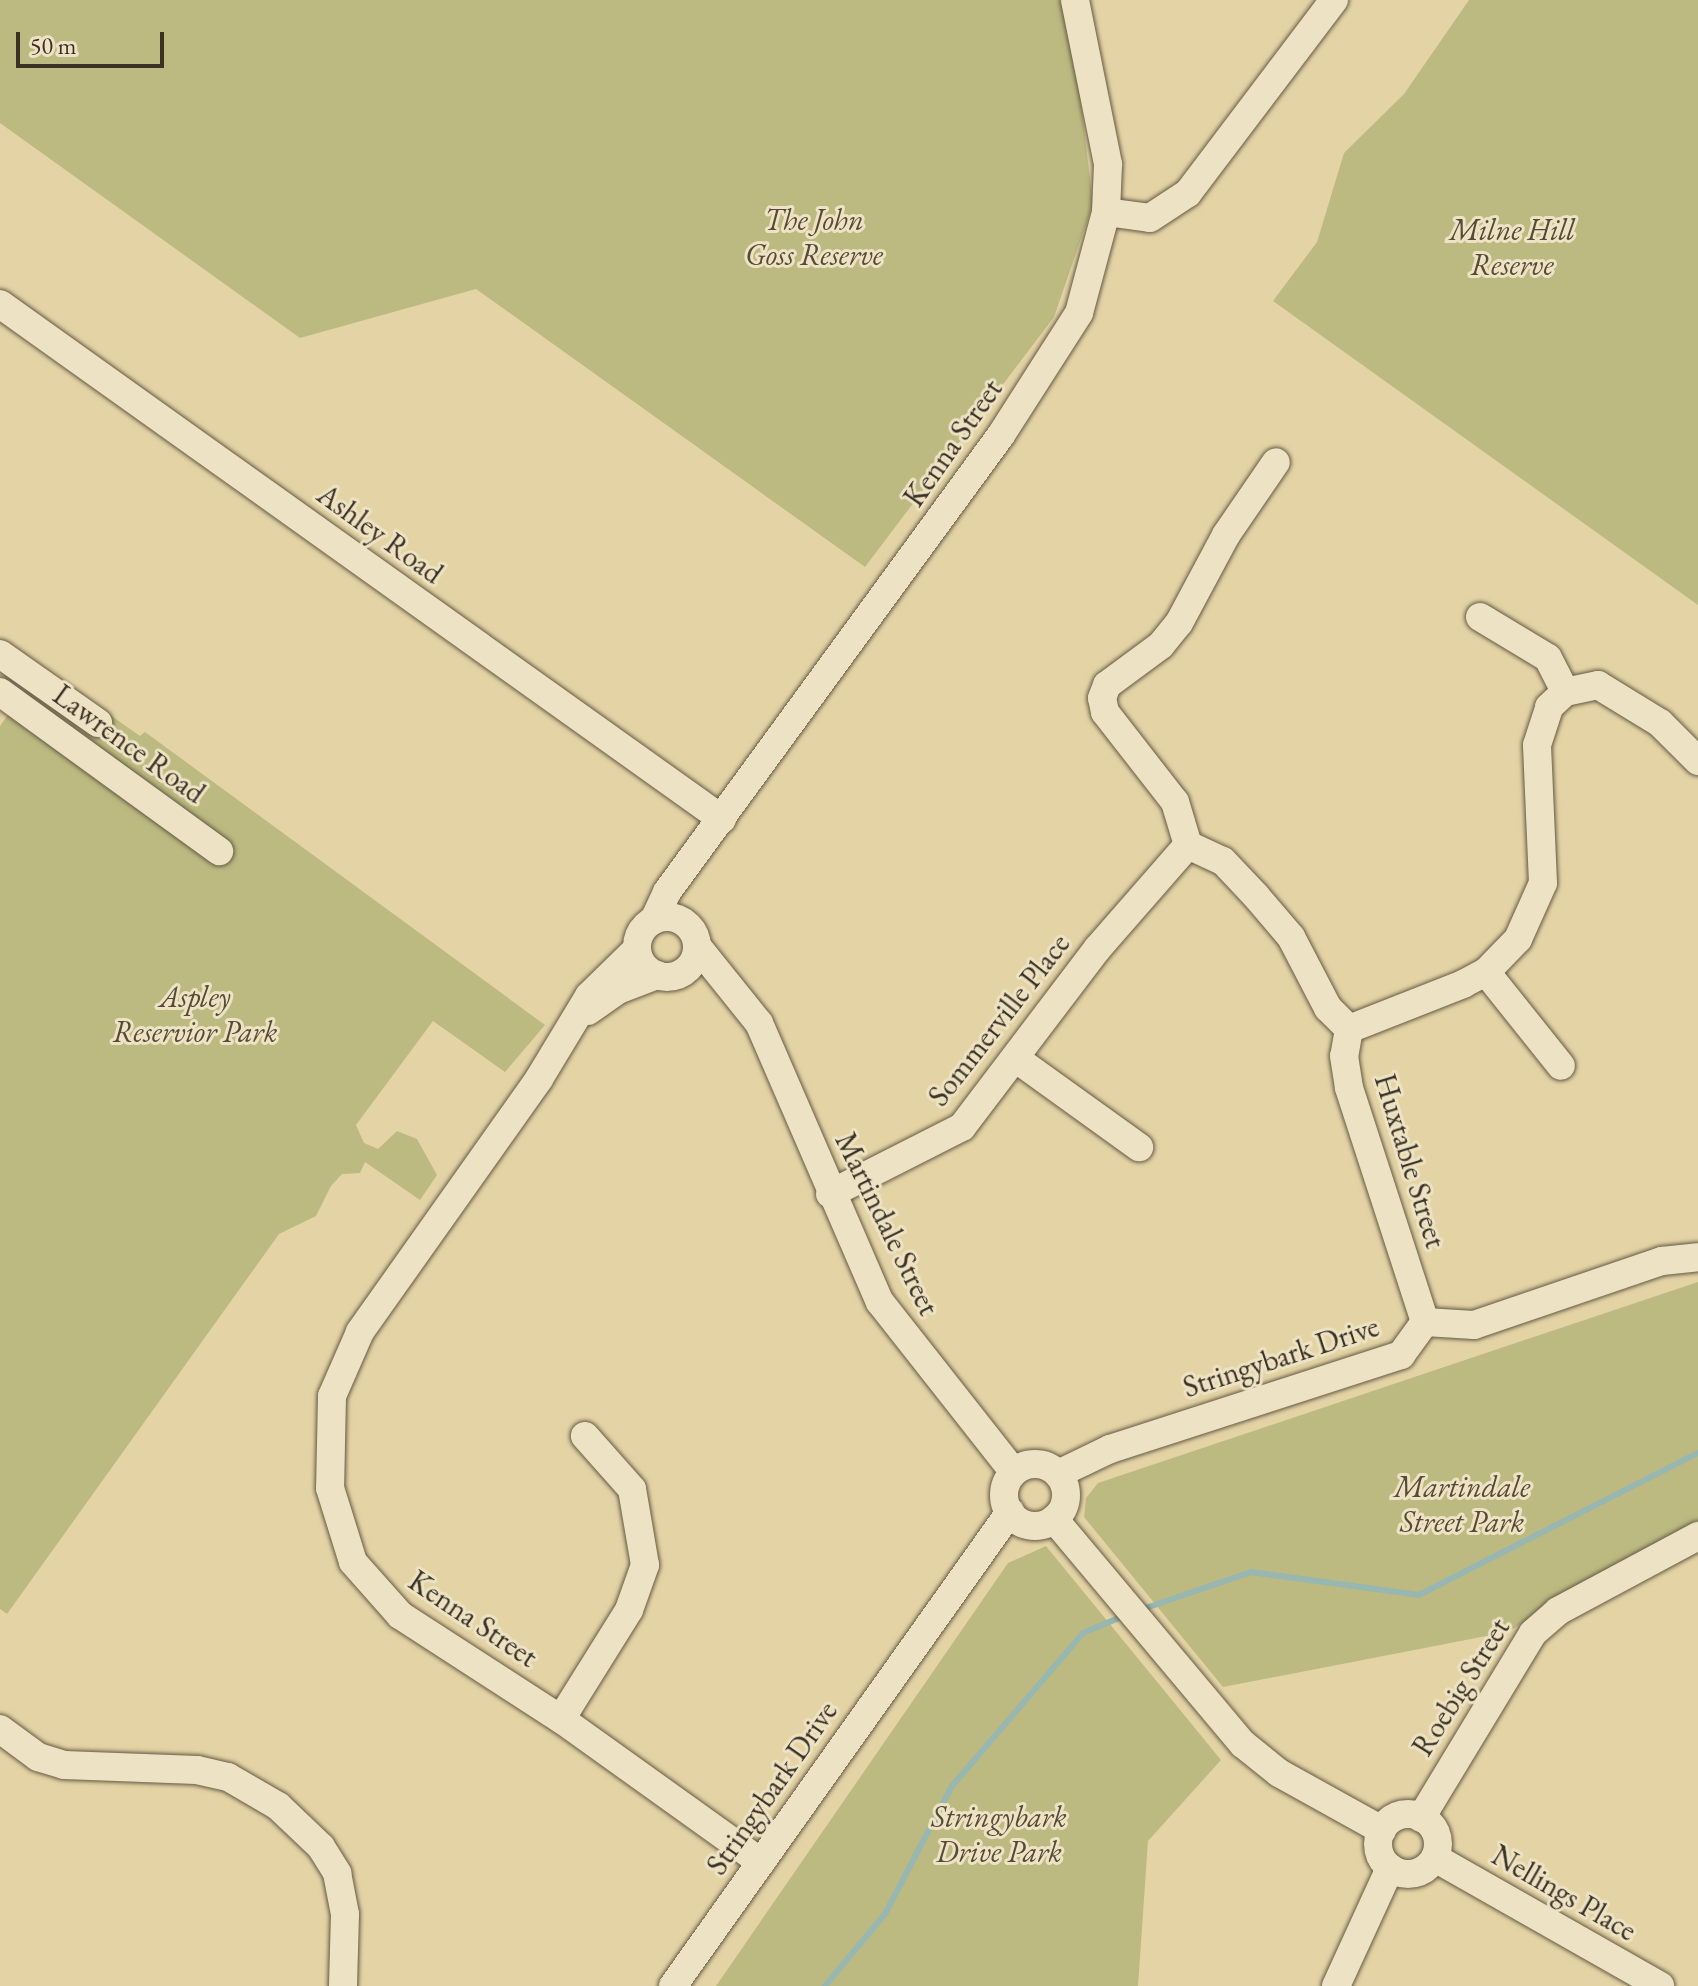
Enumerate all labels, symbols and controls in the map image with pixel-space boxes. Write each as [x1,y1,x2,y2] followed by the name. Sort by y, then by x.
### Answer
[20,16,168,66] scale bar
[30,30,77,61] text: 50 m
[745,202,883,272] park label: The John Goss Reserve
[1449,212,1575,282] park label: Milne Hill Reserve
[896,372,1010,514] street label: Kenna Street
[310,476,450,592] street label: Ashley Road
[46,677,212,811] street label: Lawrence Road
[921,927,1077,1113] street label: Sommerville Place
[113,979,277,1050] park label: Aspley Reservior Park
[1366,1070,1454,1252] street label: Huxtable Street
[827,1127,947,1321] street label: Martindale Street
[1179,1308,1383,1406] street label: Stringybark Drive
[1394,1469,1530,1540] park label: Martindale Street Park
[402,1563,544,1675] street label: Kenna Street
[1404,1611,1518,1763] street label: Roebig Street
[699,1694,845,1882] street label: Stringybark Drive
[931,1799,1067,1870] park label: Stringybark Drive Park
[1485,1837,1643,1949] street label: Nellings Place

